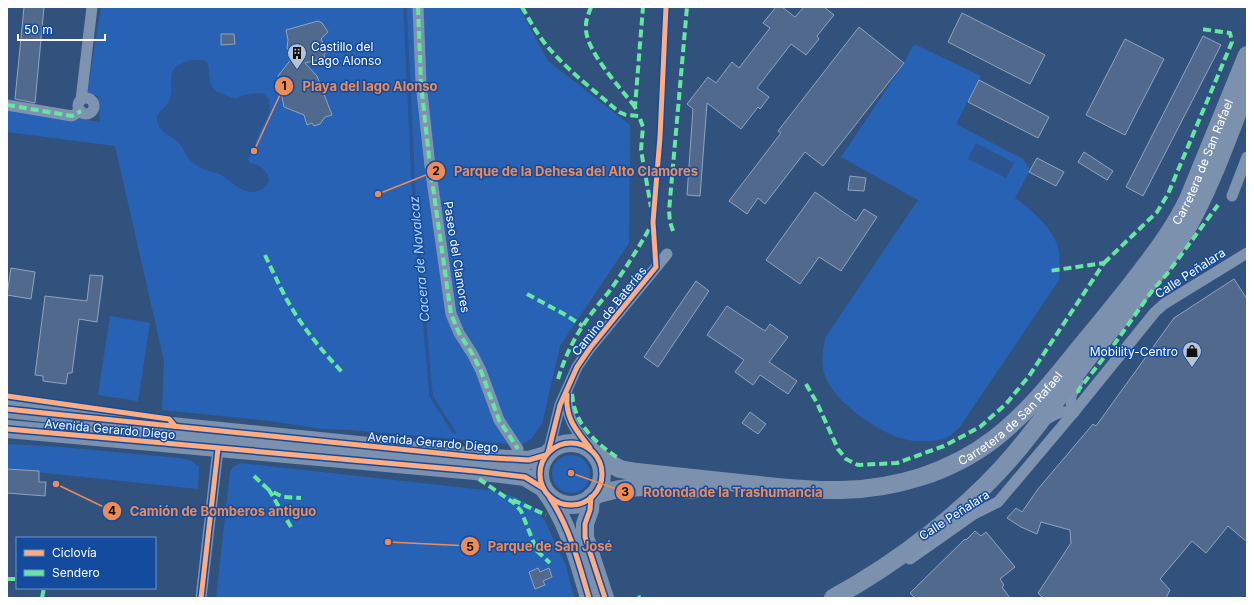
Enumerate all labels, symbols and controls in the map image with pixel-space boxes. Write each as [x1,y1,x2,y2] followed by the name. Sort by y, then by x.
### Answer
[18,16,105,42] scale bar
[24,22,53,37] text: 50 m
[311,39,381,68] place label: Castillo del Lago Alonso
[286,42,308,70] building icon: Castillo del Lago Alonso
[274,73,445,98] callout: Playa del lago Alonso
[281,78,287,93] text: 1
[302,78,438,94] text: Playa del lago Alonso
[1168,97,1236,227] street label: Carretera de San Rafael
[426,159,706,184] callout: Parque de la Dehesa del Alto Clamores
[432,163,440,178] text: 2
[454,163,698,179] text: Parque de la Dehesa del Alto Clamores
[406,195,432,323] water label: Cacera de Navalcaz
[441,200,473,314] street label: Paseo del Clamores
[1152,245,1228,301] street label: Calle Peñalara
[568,263,650,359] street label: Camino de Baterías
[1181,340,1203,368] shop icon: Mobility-Centro
[1090,344,1178,359] place label: Mobility-Centro
[955,368,1065,468] street label: Carretera de San Rafael
[44,416,176,442] street label: Avenida Gerardo Diego
[367,429,499,455] street label: Avenida Gerardo Diego
[615,480,830,505] callout: Rotonda de la Trashumancia
[621,484,629,499] text: 3
[643,484,823,500] text: Rotonda de la Trashumancia
[916,487,992,543] street label: Calle Peñalara
[102,499,325,524] callout: Camión de Bomberos antiguo
[108,503,116,518] text: 4
[130,503,316,519] text: Camión de Bomberos antiguo
[460,534,620,559] callout: Parque de San José
[16,537,156,589] legend
[488,538,613,554] text: Parque de San José
[466,539,474,554] text: 5
[52,545,97,560] text: Ciclovía
[52,565,100,580] text: Sendero

